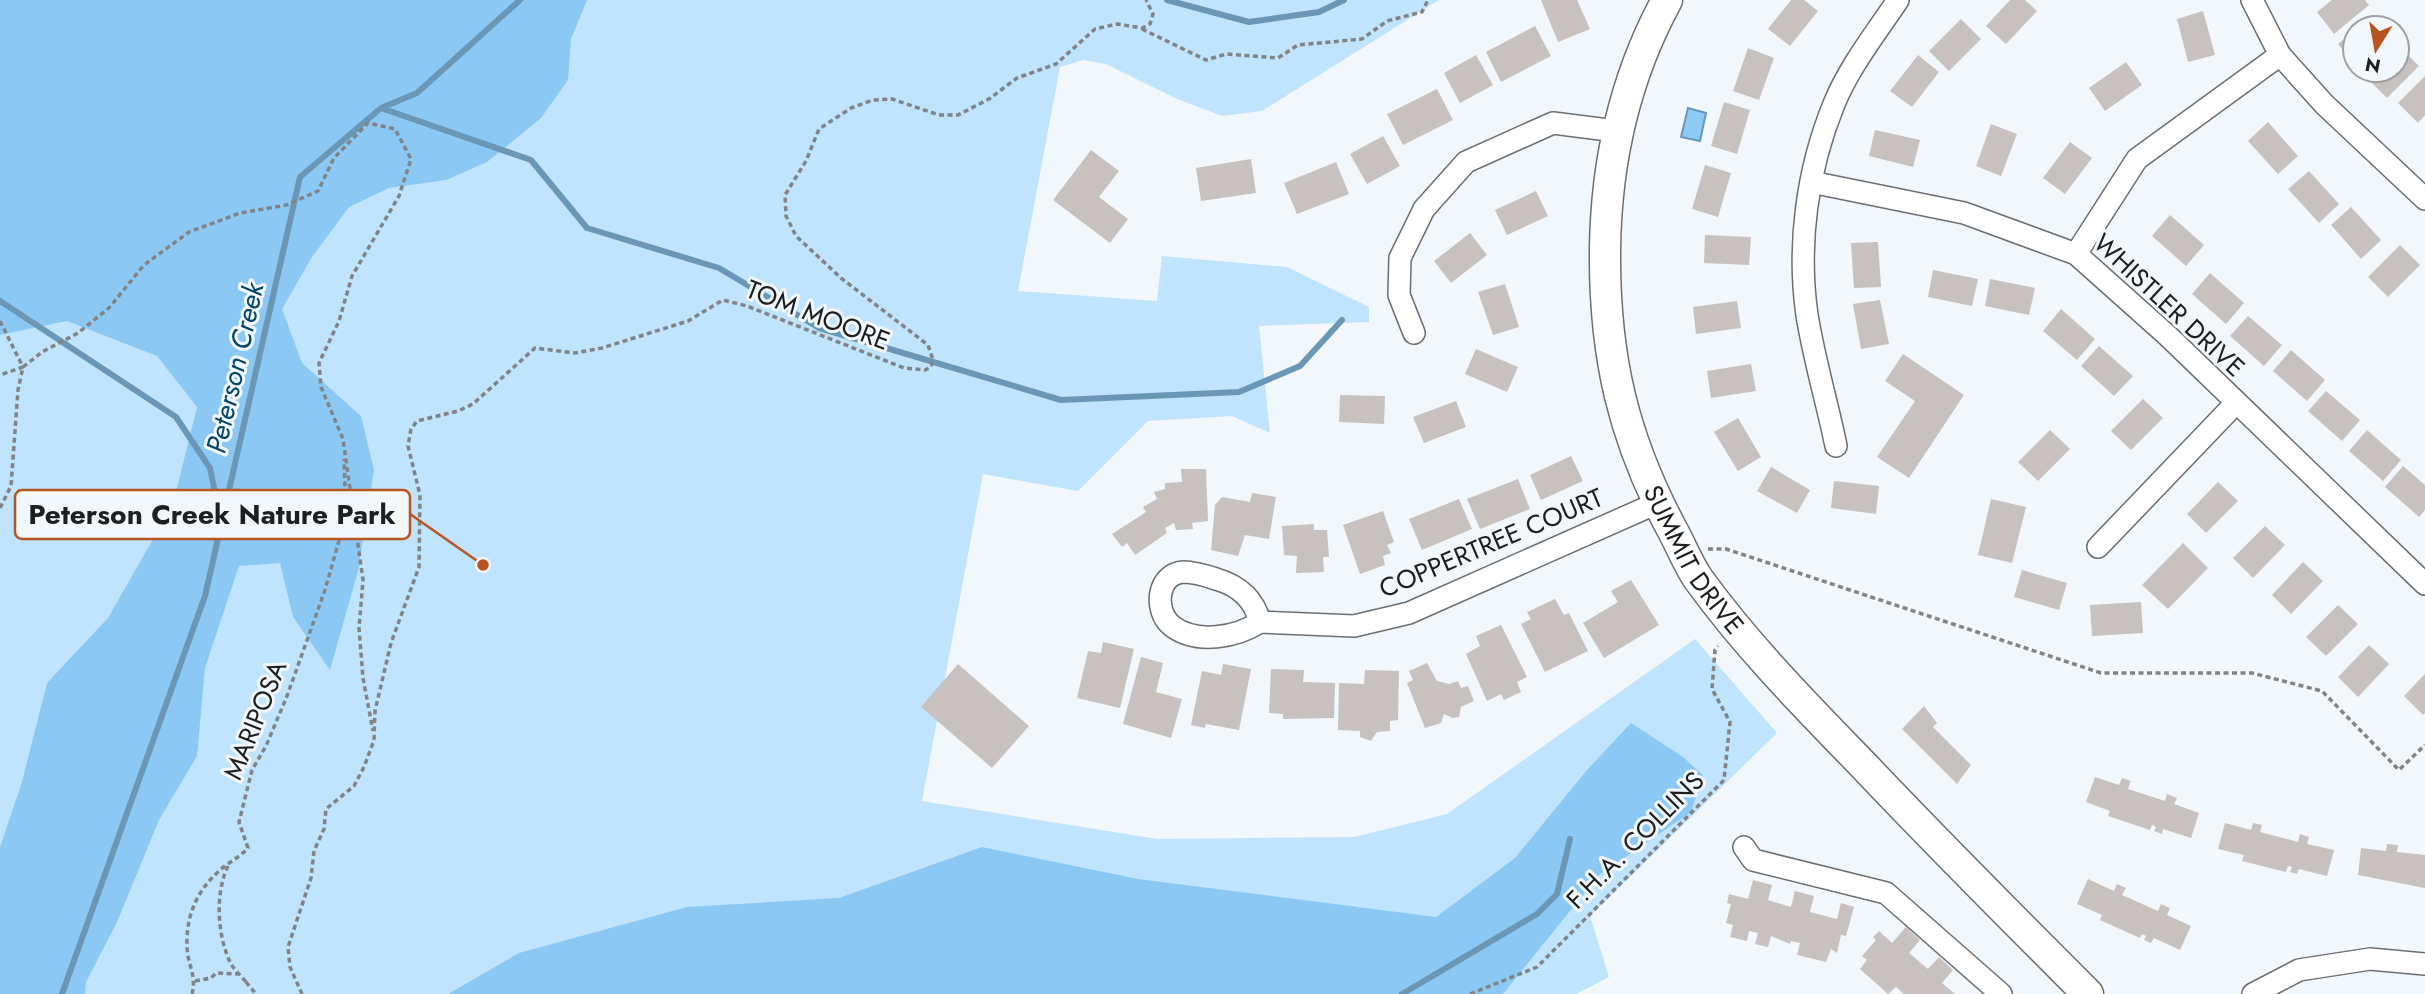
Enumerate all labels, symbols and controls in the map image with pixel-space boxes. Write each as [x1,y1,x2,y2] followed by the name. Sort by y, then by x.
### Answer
[2341,14,2411,84] north arrow
[2363,51,2383,80] text: N
[2085,224,2253,386] street label: WHISTLER DRIVE
[741,270,895,360] street label: TOM MOORE
[195,278,275,457] water label: Peterson Creek
[1373,479,1609,607] street label: COPPERTREE COURT
[1634,479,1753,643] street label: SUMMIT DRIVE
[15,490,410,539] callout: Peterson Creek Nature Park
[28,494,396,535] text: Peterson Creek Nature Park
[214,654,296,785] street label: MARIPOSA
[1557,762,1713,918] street label: F.H.A. COLLINS

